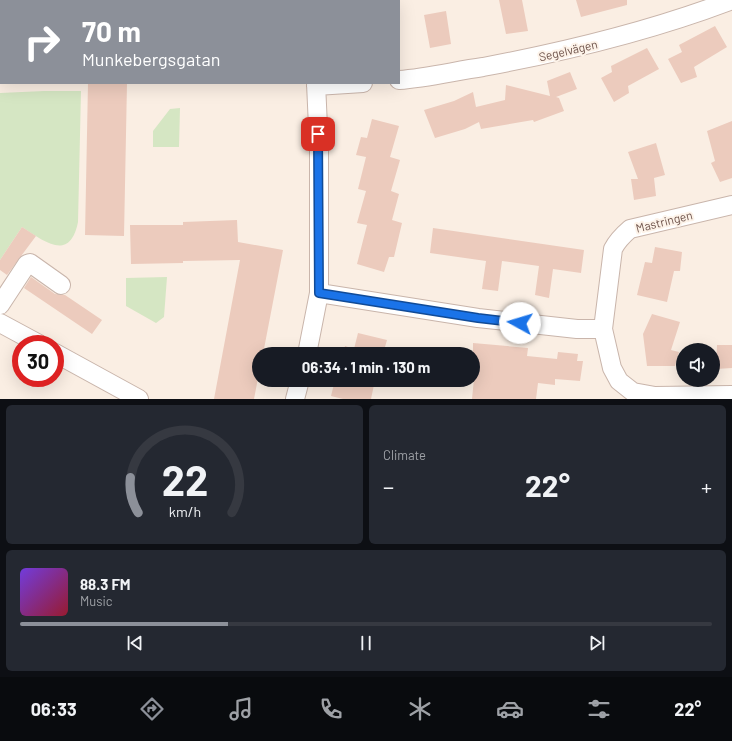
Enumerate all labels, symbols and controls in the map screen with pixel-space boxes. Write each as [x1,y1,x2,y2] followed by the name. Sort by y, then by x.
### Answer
[82,14,141,48] text: 70 m
[16,16,68,68] icon: right
[537,36,599,64] street label: Segelvägen
[82,48,220,70] text: Munkebergsgatan
[301,117,335,151] pin
[307,123,329,145] icon: arrive
[634,207,694,235] street label: Mastringen
[499,302,541,344] position arrow
[12,335,64,387] speed limit sign: 30
[676,343,720,387] map controls
[676,343,720,387] button: sound
[302,358,430,376] text: 06:34 · 1 min · 130 m
[383,447,426,463] text: Climate
[161,453,208,503] text: 22
[525,467,570,503] text: 22°
[383,473,394,499] text: −
[701,473,712,499] text: +
[168,502,201,519] text: km/h
[80,575,131,593] text: 88.3 FM
[80,593,113,609] text: Music
[124,632,146,654] icon: previous
[355,632,377,654] icon: pause
[586,632,608,654] icon: next
[138,695,166,723] icon: directions
[227,695,255,723] icon: music
[317,695,345,723] icon: phone
[406,695,434,723] icon: climate
[496,695,524,723] icon: car
[585,695,613,723] icon: filters
[31,698,77,720] text: 06:33
[674,698,701,720] text: 22°

